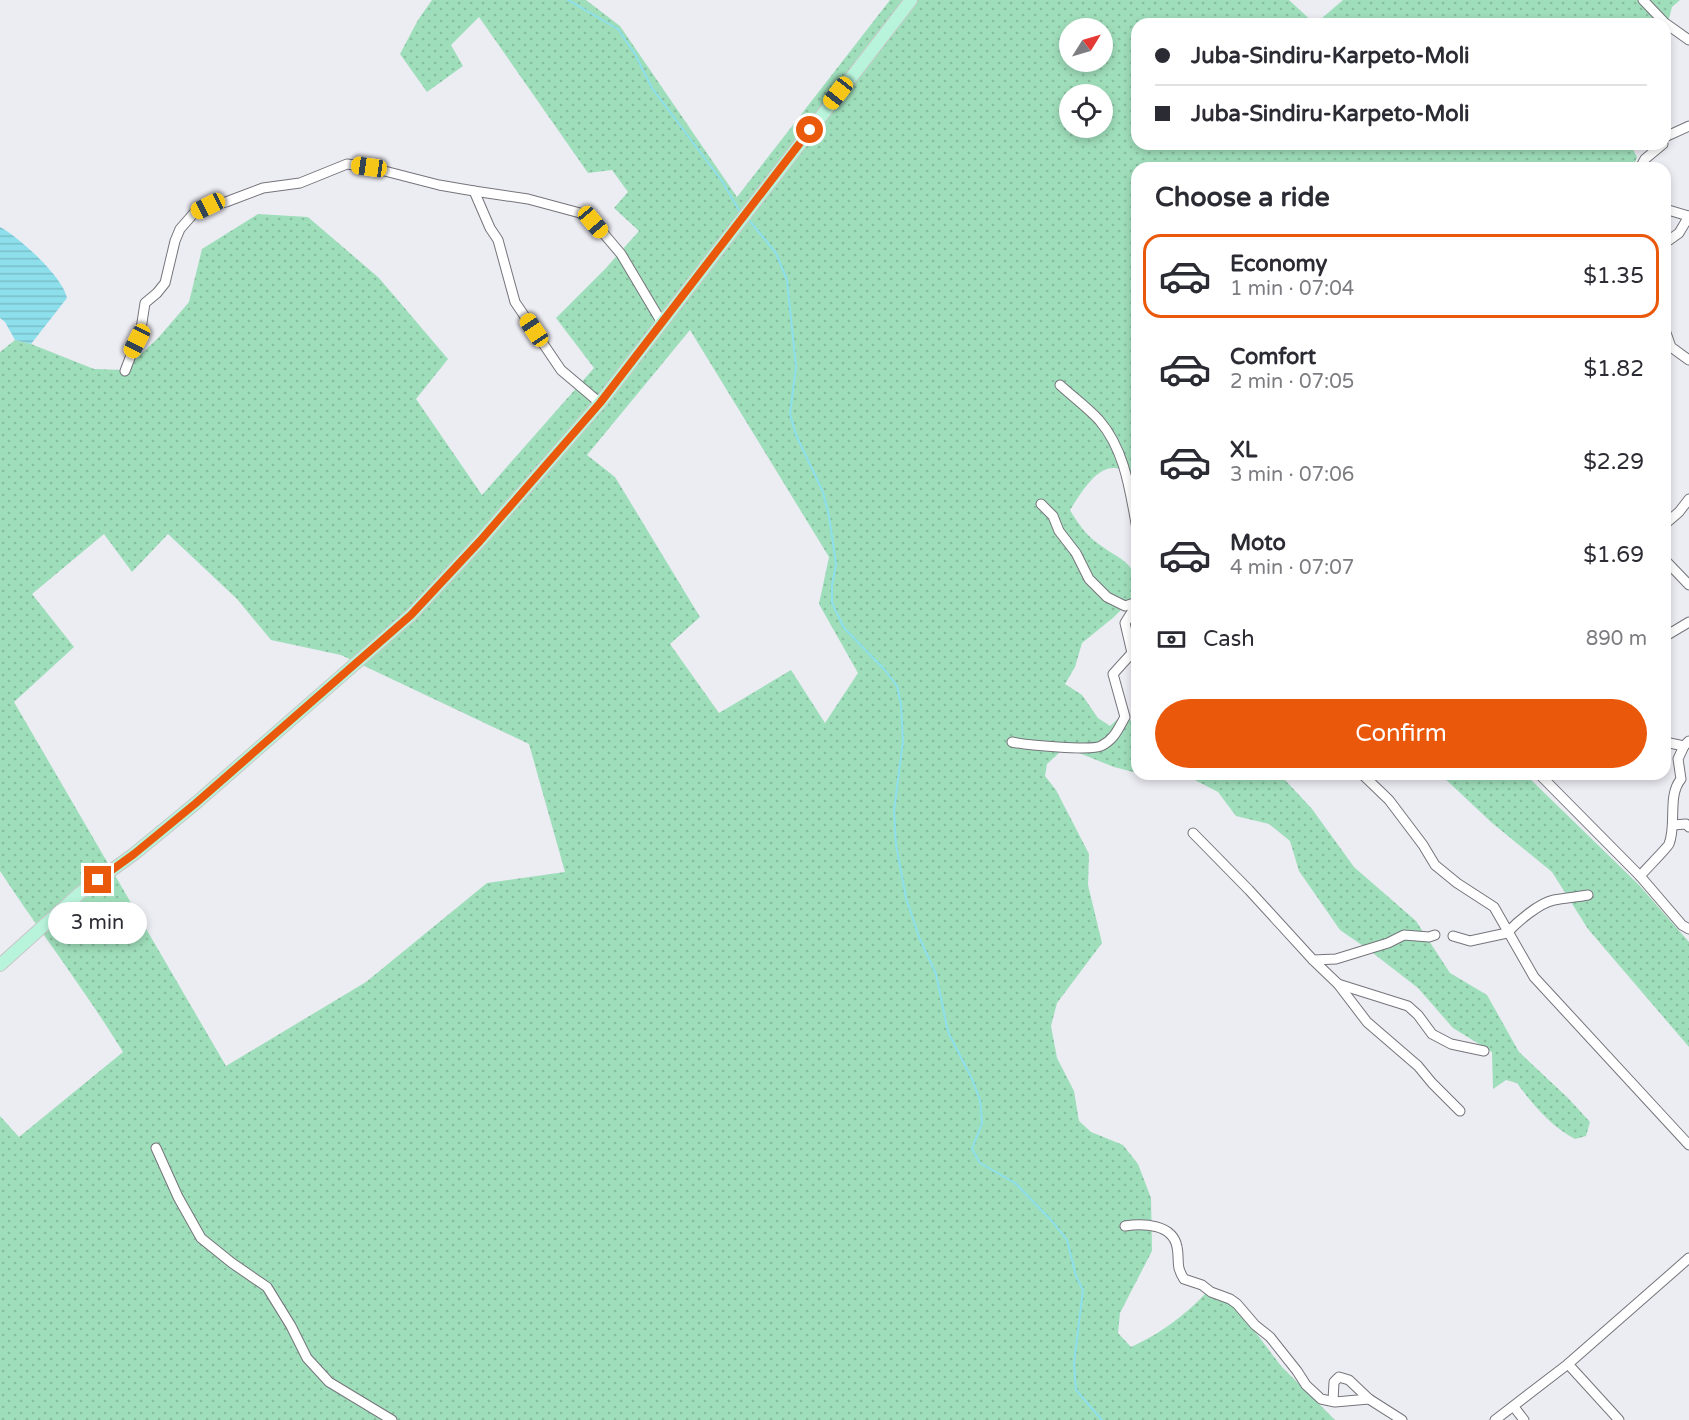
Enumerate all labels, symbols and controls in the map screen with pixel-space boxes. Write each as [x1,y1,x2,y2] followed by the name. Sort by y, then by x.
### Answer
[1059,18,1113,72] north arrow
[1059,18,1113,138] map controls
[1191,43,1470,69] text: Juba-Sindiru-Karpeto-Moli
[820,73,856,113] car
[1059,84,1113,138] button: locate
[1191,101,1470,127] text: Juba-Sindiru-Karpeto-Moli
[796,116,823,143] route start
[350,156,388,178] car
[1155,181,1330,214] text: Choose a ride
[188,190,228,222] car
[575,202,611,242] car
[1158,249,1212,303] icon: car
[1230,251,1327,277] text: Economy
[1583,263,1644,289] text: $1.35
[1230,277,1354,301] text: 1 min · 07:04
[516,310,552,350] car
[121,321,153,361] car
[1158,342,1212,396] icon: car
[1230,344,1316,370] text: Comfort
[1583,356,1644,382] text: $1.82
[1230,370,1354,394] text: 2 min · 07:05
[1158,435,1212,489] icon: car
[1230,437,1257,463] text: XL
[1583,449,1644,475] text: $2.29
[1230,463,1354,487] text: 3 min · 07:06
[1158,528,1212,582] icon: car
[1230,530,1286,556] text: Moto
[1583,542,1644,568] text: $1.69
[1230,556,1354,580] text: 4 min · 07:07
[1155,623,1188,656] icon: cash
[1203,626,1255,652] text: Cash
[1586,627,1647,651] text: 890 m
[1155,699,1647,768] button: Confirm
[84,866,111,893] route end
[48,901,148,943] callout: 3 min
[71,911,124,935] text: 3 min

